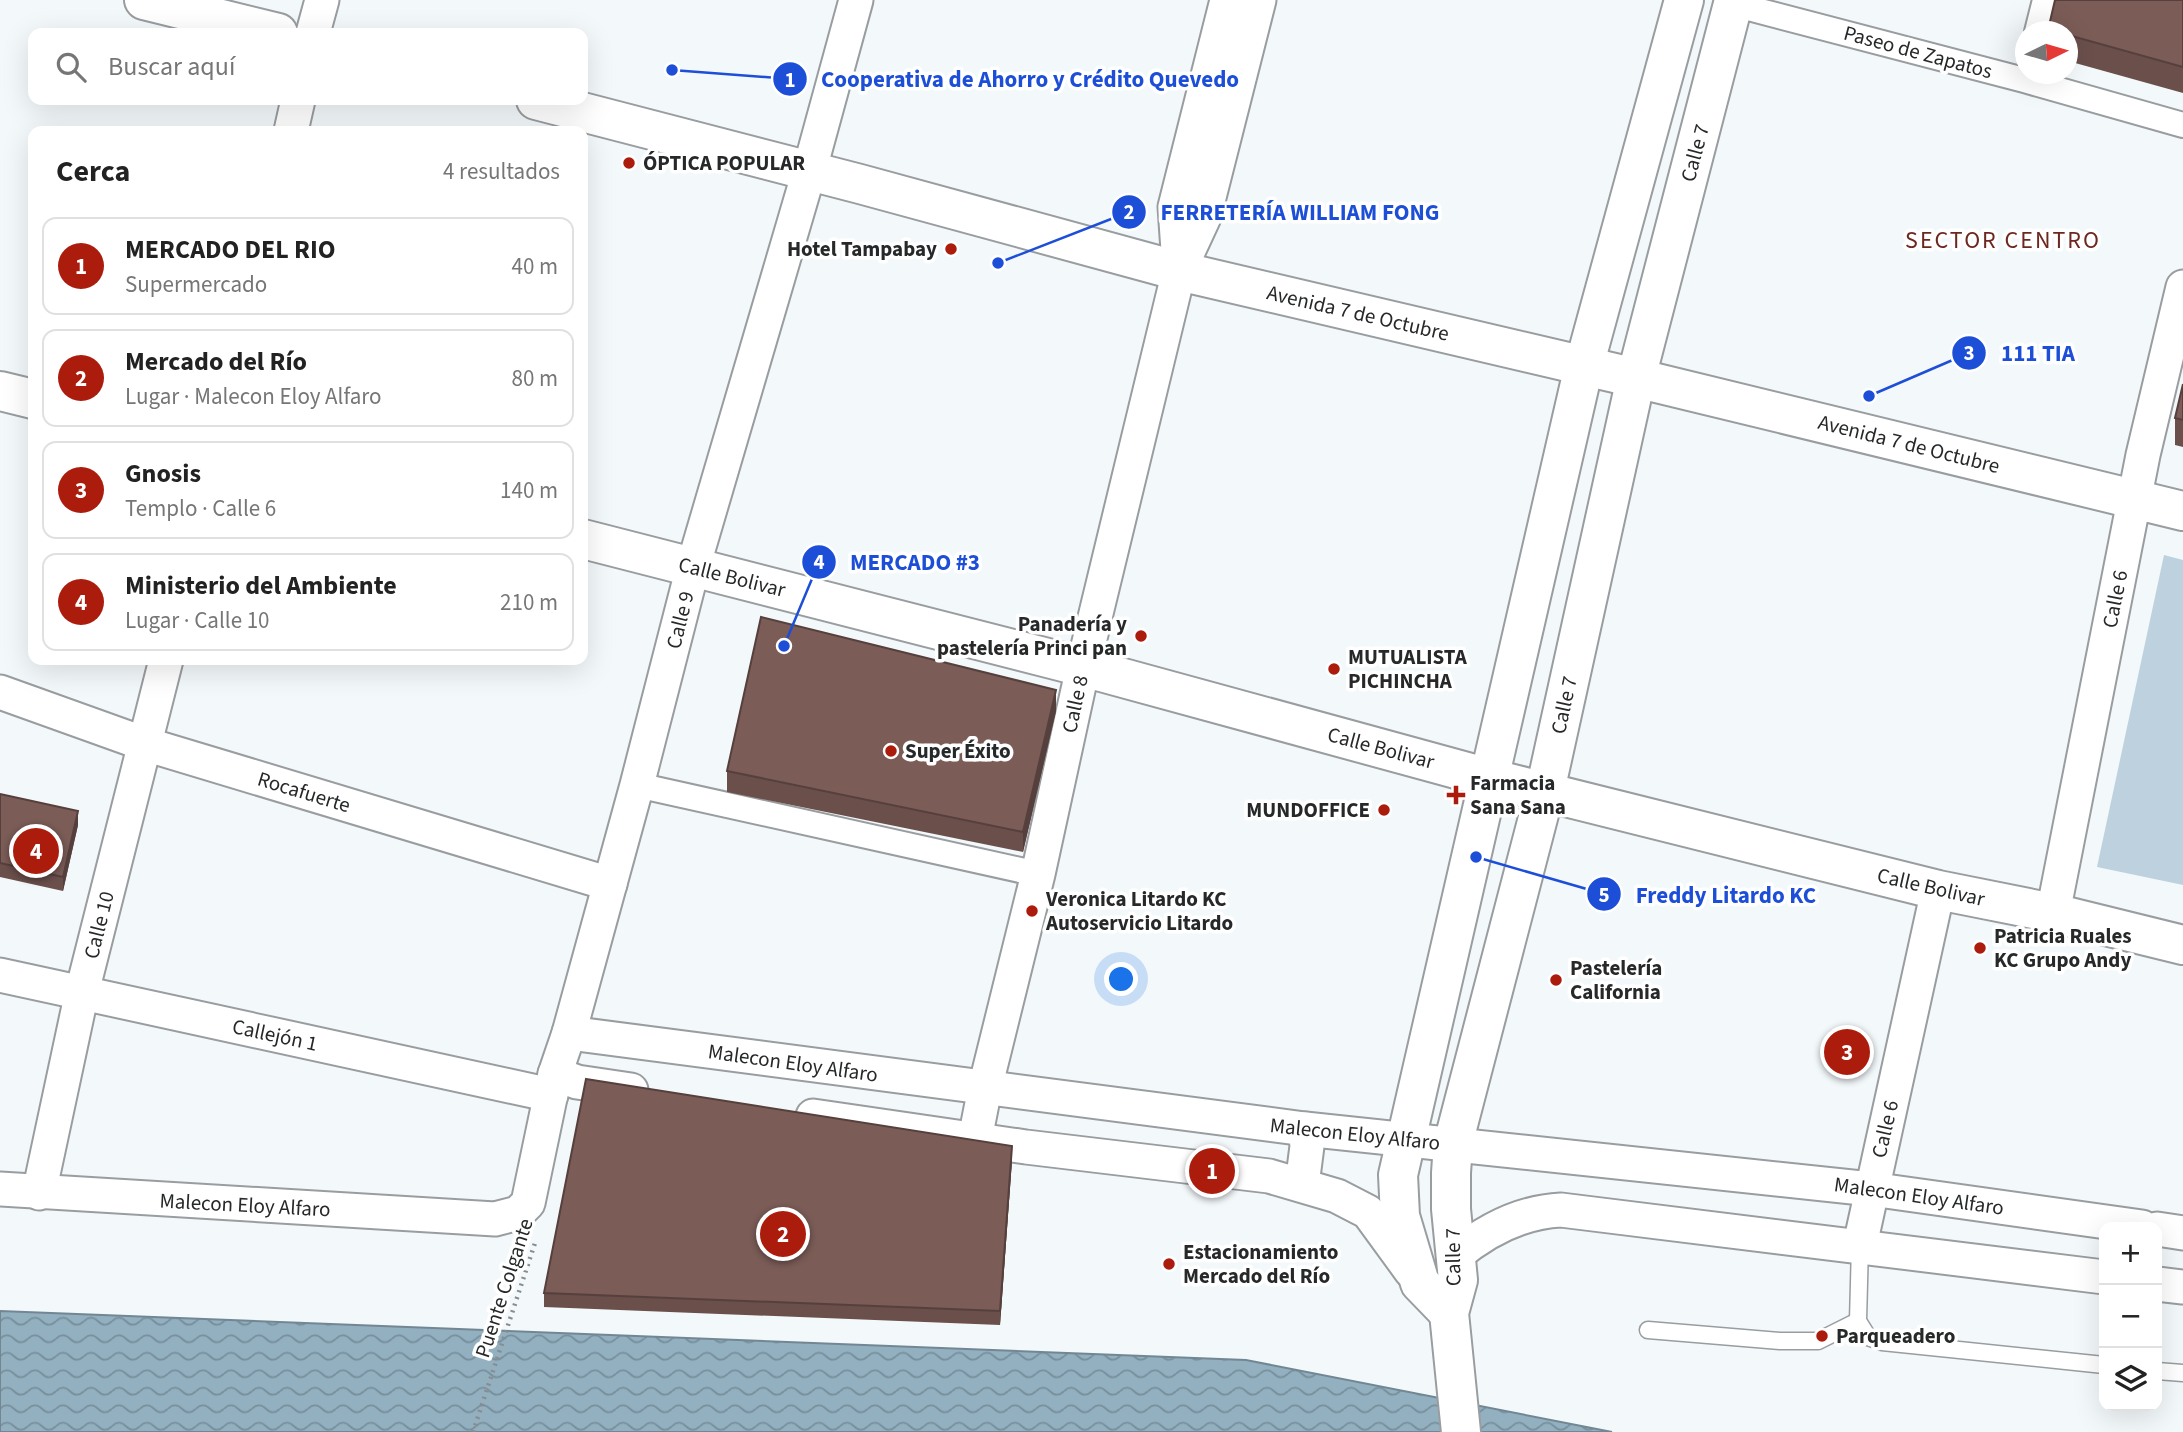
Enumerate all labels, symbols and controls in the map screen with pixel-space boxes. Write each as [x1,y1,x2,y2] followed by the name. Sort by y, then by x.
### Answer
[1840,18,1996,86] street label: Paseo de Zapatos
[2015,21,2078,84] north arrow
[28,28,588,105] search box
[52,48,90,86] icon: search
[108,48,235,85] text: Buscar aquí
[772,57,1253,101] callout: Cooperativa de Ahorro y Crédito Quevedo
[821,63,1239,96] text: Cooperativa de Ahorro y Crédito Quevedo
[784,65,796,95] text: 1
[1673,121,1717,185] street label: Calle 7
[643,148,805,178] place label: ÓPTICA POPULAR
[56,150,130,193] text: Cerca
[443,155,560,188] text: 4 resultados
[621,155,637,171] marker: ÓPTICA POPULAR
[1111,190,1453,234] callout: FERRETERÍA WILLIAM FONG
[1161,196,1439,229] text: FERRETERÍA WILLIAM FONG
[1123,197,1135,227] text: 2
[1905,223,2101,258] district label: SECTOR CENTRO
[125,231,336,268] text: MERCADO DEL RIO
[787,234,937,264] place label: Hotel Tampabay
[943,241,959,257] marker: Hotel Tampabay
[75,250,87,283] text: 1
[511,250,558,283] text: 40 m
[125,268,267,301] text: Supermercado
[1264,277,1452,349] street label: Avenida 7 de Octubre
[1952,331,2089,375] callout: 111 TIA
[2001,337,2076,370] text: 111 TIA
[1963,338,1975,368] text: 3
[125,343,307,380] text: Mercado del Río
[75,362,87,395] text: 2
[511,362,558,395] text: 80 m
[125,380,382,413] text: Lugar · Malecon Eloy Alfaro
[1815,407,2003,481] street label: Avenida 7 de Octubre
[125,455,201,492] text: Gnosis
[75,474,87,507] text: 3
[500,474,558,507] text: 140 m
[125,492,276,525] text: Templo · Calle 6
[801,540,994,584] callout: MERCADO #3
[850,546,980,579] text: MERCADO #3
[813,547,825,577] text: 4
[675,549,789,605] street label: Calle Bolivar
[125,567,397,604] text: Ministerio del Ambiente
[2095,568,2135,630] street label: Calle 6
[75,586,87,619] text: 4
[500,586,558,619] text: 210 m
[658,588,702,652] street label: Calle 9
[125,604,270,637] text: Lugar · Calle 10
[937,609,1127,663] place label: Panadería y pastelería Princi pan
[1133,628,1149,644] marker: Panadería y pastelería Princi pan
[1348,642,1468,696] place label: MUTUALISTA PICHINCHA
[1326,661,1342,677] marker: MUTUALISTA PICHINCHA
[1054,672,1096,736] street label: Calle 8
[1543,673,1585,737] street label: Calle 7
[1324,719,1438,777] street label: Calle Bolivar
[905,736,1011,766] place label: Super Éxito
[883,743,899,759] marker: Super Éxito
[254,764,354,820] street label: Rocafuerte
[1470,768,1566,822] place label: Farmacia Sana Sana
[1448,787,1464,803] marker: Farmacia Sana Sana
[1246,795,1370,825] place label: MUNDOFFICE
[1376,802,1392,818] marker: MUNDOFFICE
[13,825,59,877] pin: 4
[1874,860,1988,914] street label: Calle Bolivar
[1586,872,1830,916] callout: Freddy Litardo KC
[1636,879,1816,912] text: Freddy Litardo KC
[1598,880,1610,910] text: 5
[1045,884,1233,938] place label: Veronica Litardo KC Autoservicio Litardo
[76,888,122,962] street label: Calle 10
[1024,903,1040,919] marker: Veronica Litardo KC Autoservicio Litardo
[1994,921,2132,975] place label: Patricia Ruales KC Grupo Andy
[1972,940,1988,956] marker: Patricia Ruales KC Grupo Andy
[1570,953,1662,1007] place label: Pastelería California
[1104,962,1138,996] your location
[1548,972,1564,988] marker: Pastelería California
[230,1011,320,1059] street label: Callejón 1
[1824,1026,1870,1078] pin: 3
[706,1036,880,1090] street label: Malecon Eloy Alfaro
[1864,1097,1906,1161] street label: Calle 6
[1268,1110,1442,1158] street label: Malecon Eloy Alfaro
[1189,1145,1235,1197] pin: 1
[1832,1169,2006,1223] street label: Malecon Eloy Alfaro
[159,1186,331,1224] street label: Malecon Eloy Alfaro
[760,1208,806,1260] pin: 2
[467,1214,541,1362] street label: Puente Colgante
[2099,1222,2162,1411] map controls
[2099,1222,2162,1285] button: +
[1437,1228,1469,1286] street label: Calle 7
[1183,1237,1338,1291] place label: Estacionamiento Mercado del Río
[1161,1256,1177,1272] marker: Estacionamiento Mercado del Río
[2099,1285,2162,1348] button: −
[1836,1321,1955,1351] place label: Parqueadero
[1814,1328,1830,1344] marker: Parqueadero
[2099,1348,2162,1411] button: layers

